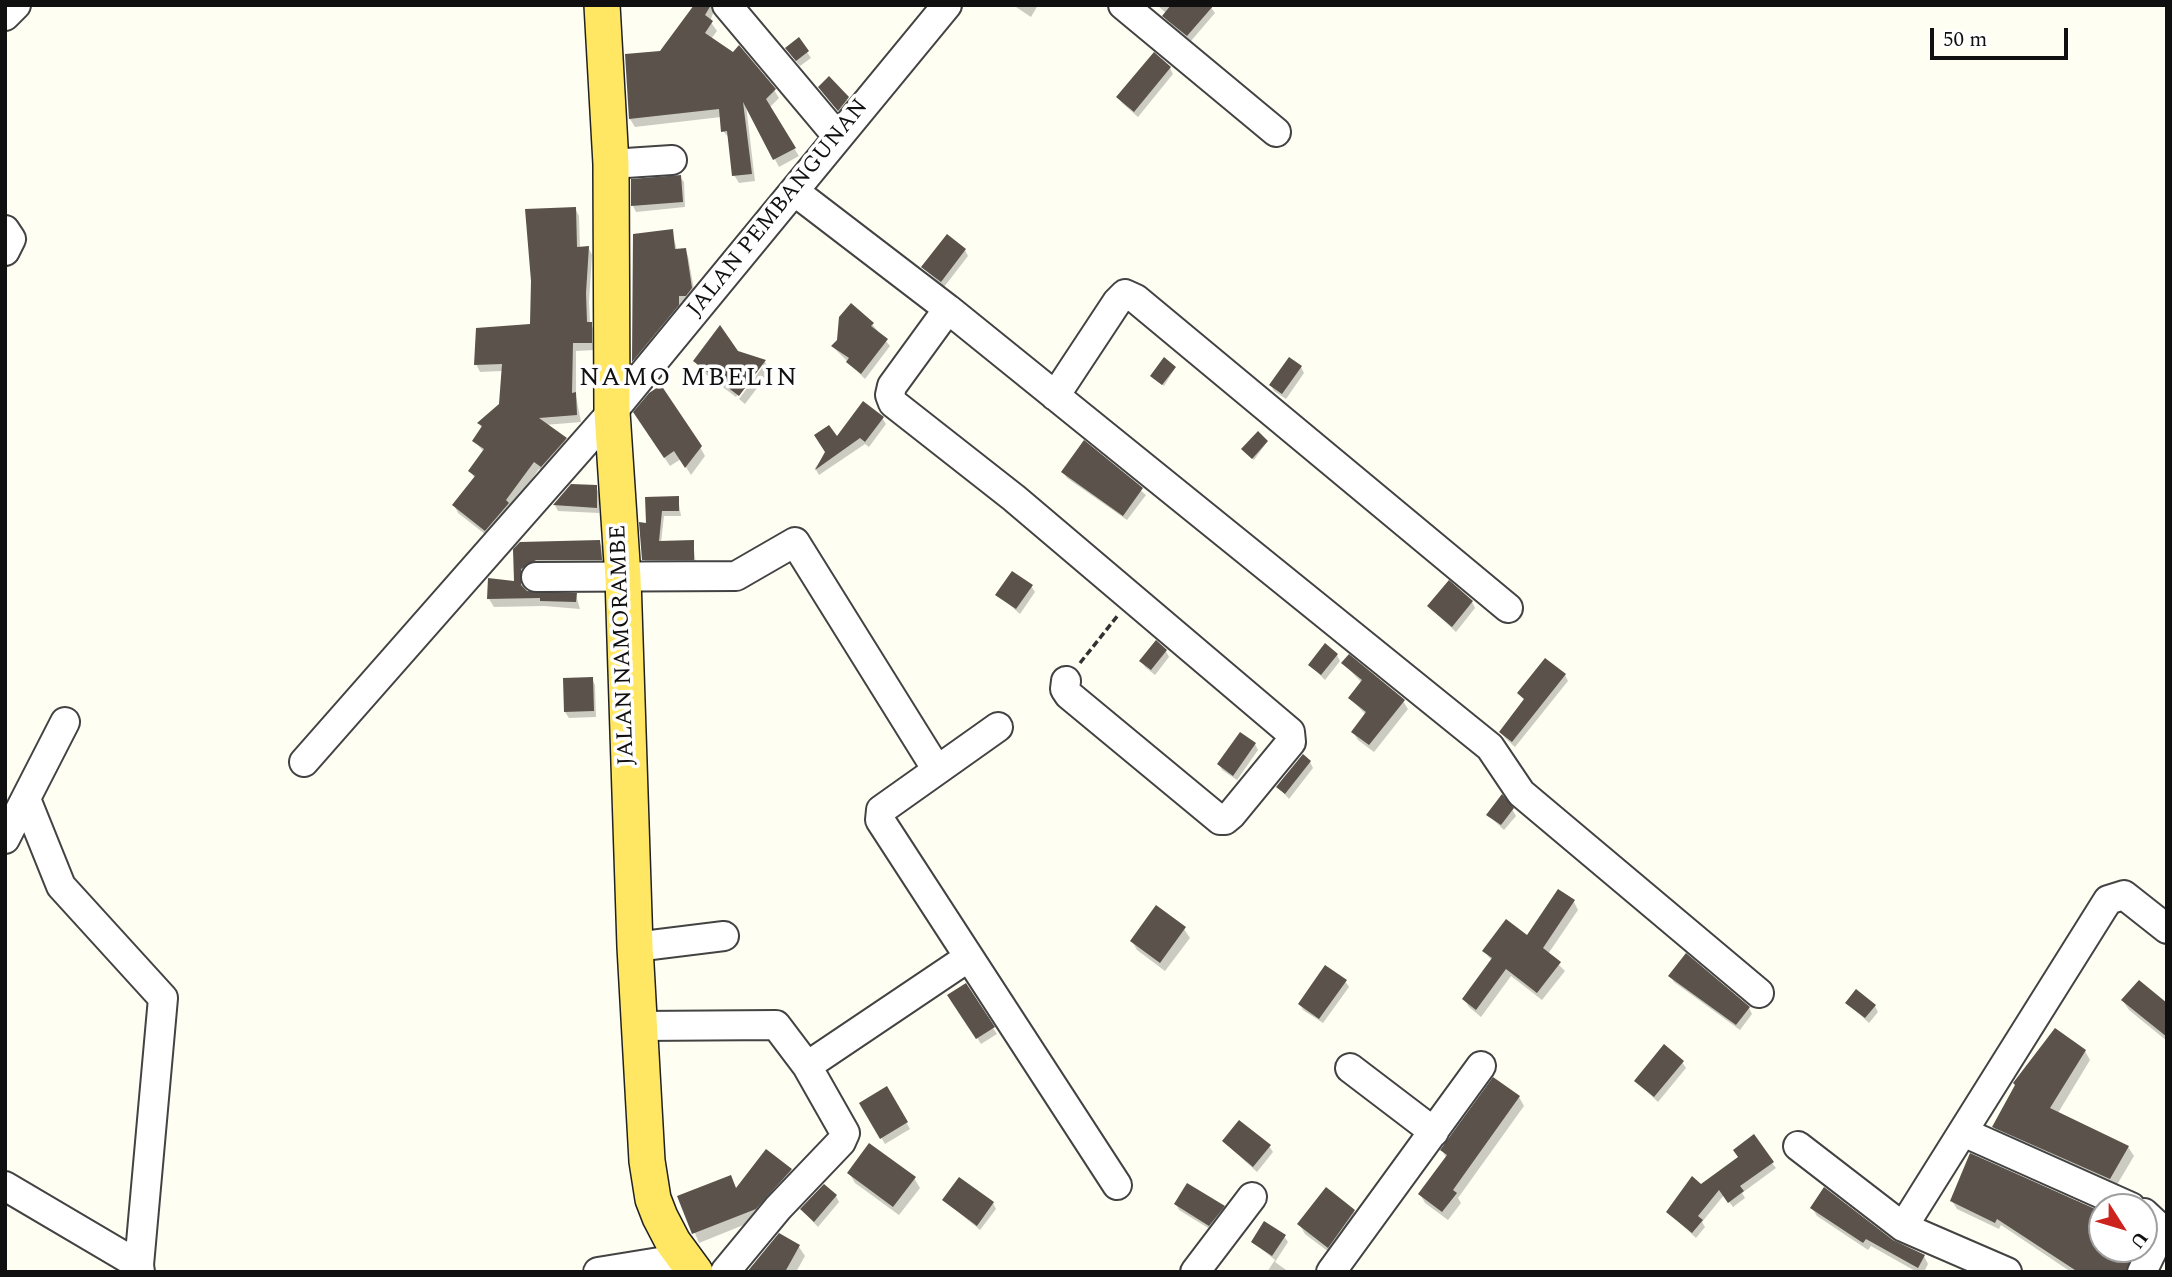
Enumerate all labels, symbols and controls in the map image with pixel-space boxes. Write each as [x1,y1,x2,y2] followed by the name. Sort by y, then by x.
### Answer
[1934,14,2072,58] scale bar
[1943,24,1987,56] text: 50 m
[683,95,875,323] street label: JALAN PEMBANGUNAN
[580,364,798,396] district label: NAMO MBELIN
[606,524,642,766] street label: JALAN NAMORAMBE
[2088,1193,2158,1263] north arrow
[2122,1225,2155,1255] text: U

